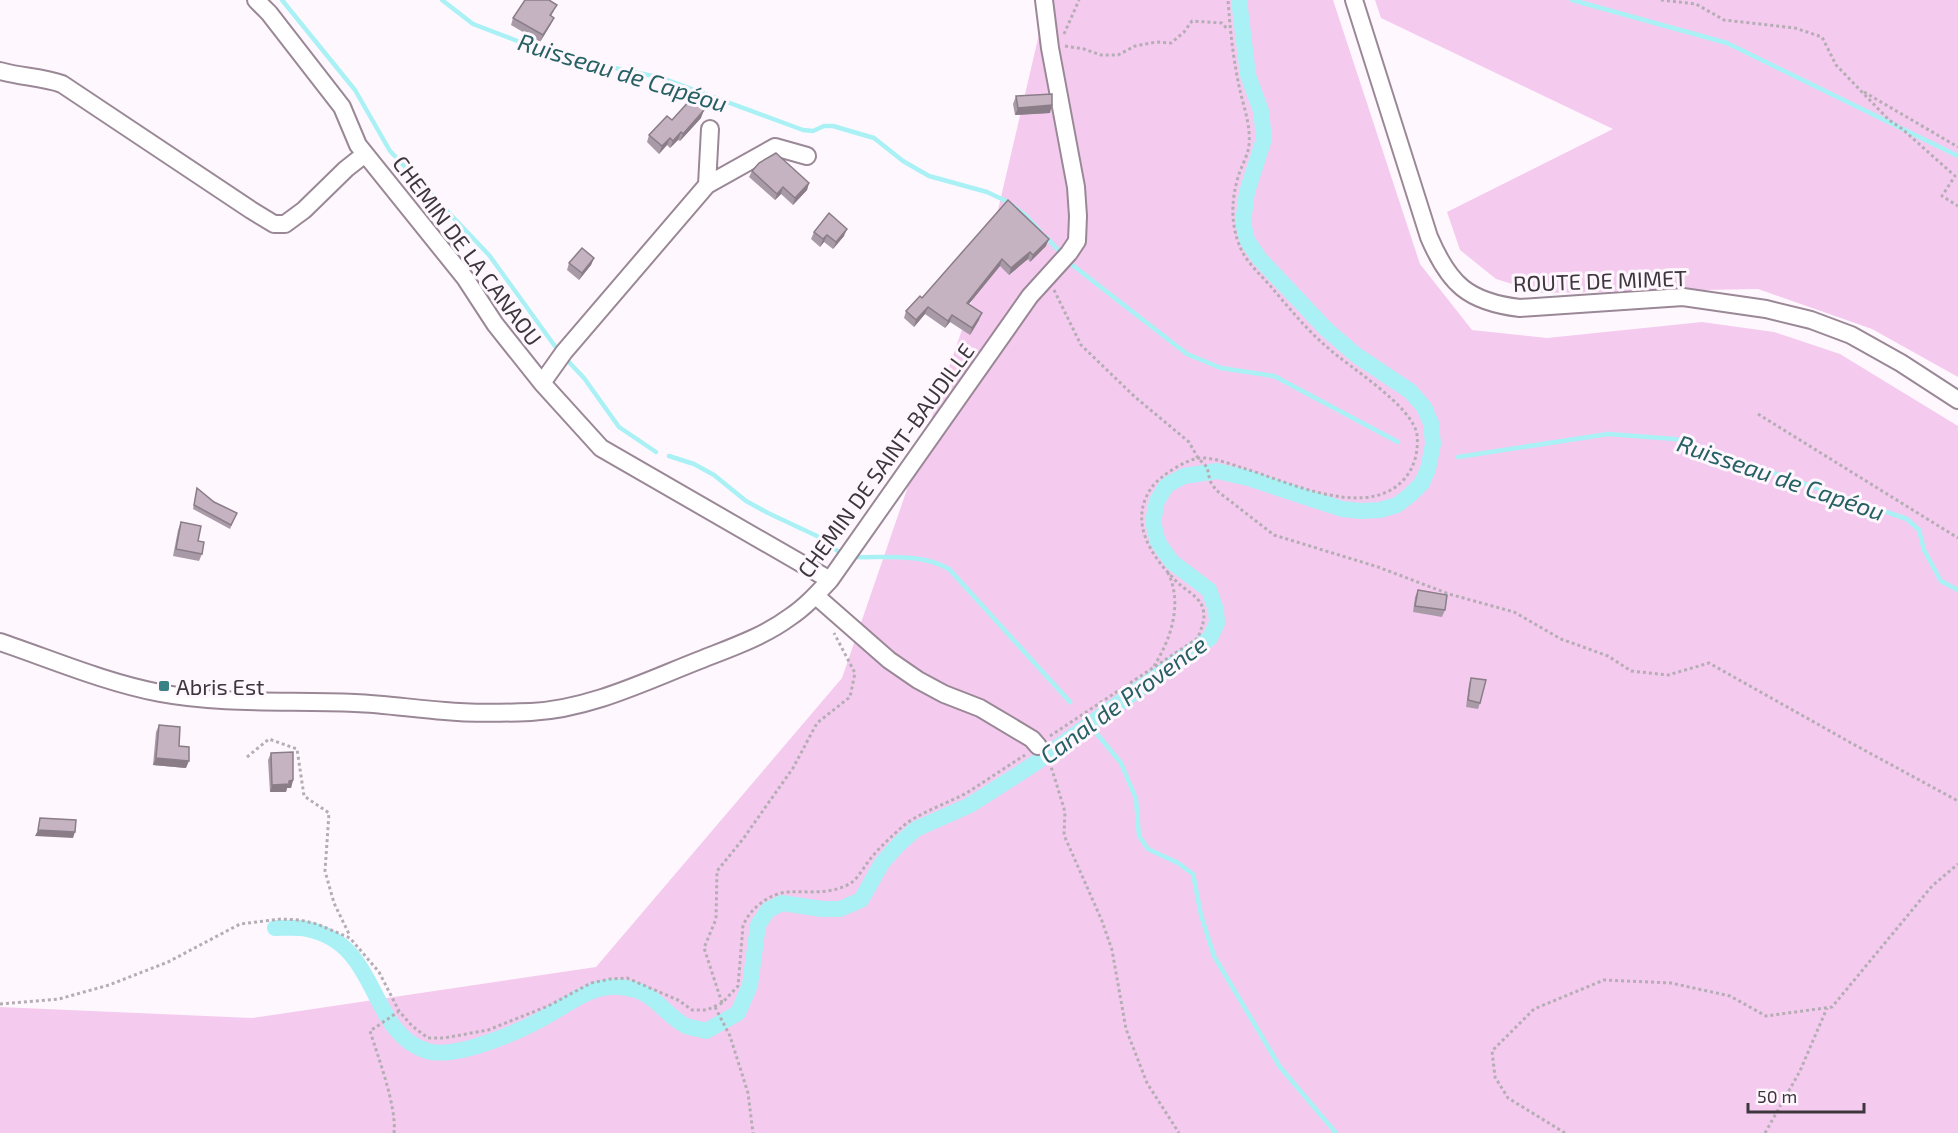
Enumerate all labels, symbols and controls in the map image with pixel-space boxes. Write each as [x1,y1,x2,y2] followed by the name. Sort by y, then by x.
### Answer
[515,26,731,118] water label: Ruisseau de Capéou
[388,150,548,350] street label: CHEMIN DE LA CANAOU
[1512,264,1688,296] street label: ROUTE DE MIMET
[791,338,979,582] street label: CHEMIN DE SAINT-BAUDILLE
[1674,428,1888,526] water label: Ruisseau de Capéou
[1034,629,1212,769] water label: Canal de Provence
[176,673,264,699] place label: Abris Est
[157,679,171,693] marker: Abris Est
[1748,1076,1864,1114] scale bar
[1757,1085,1797,1107] text: 50 m

